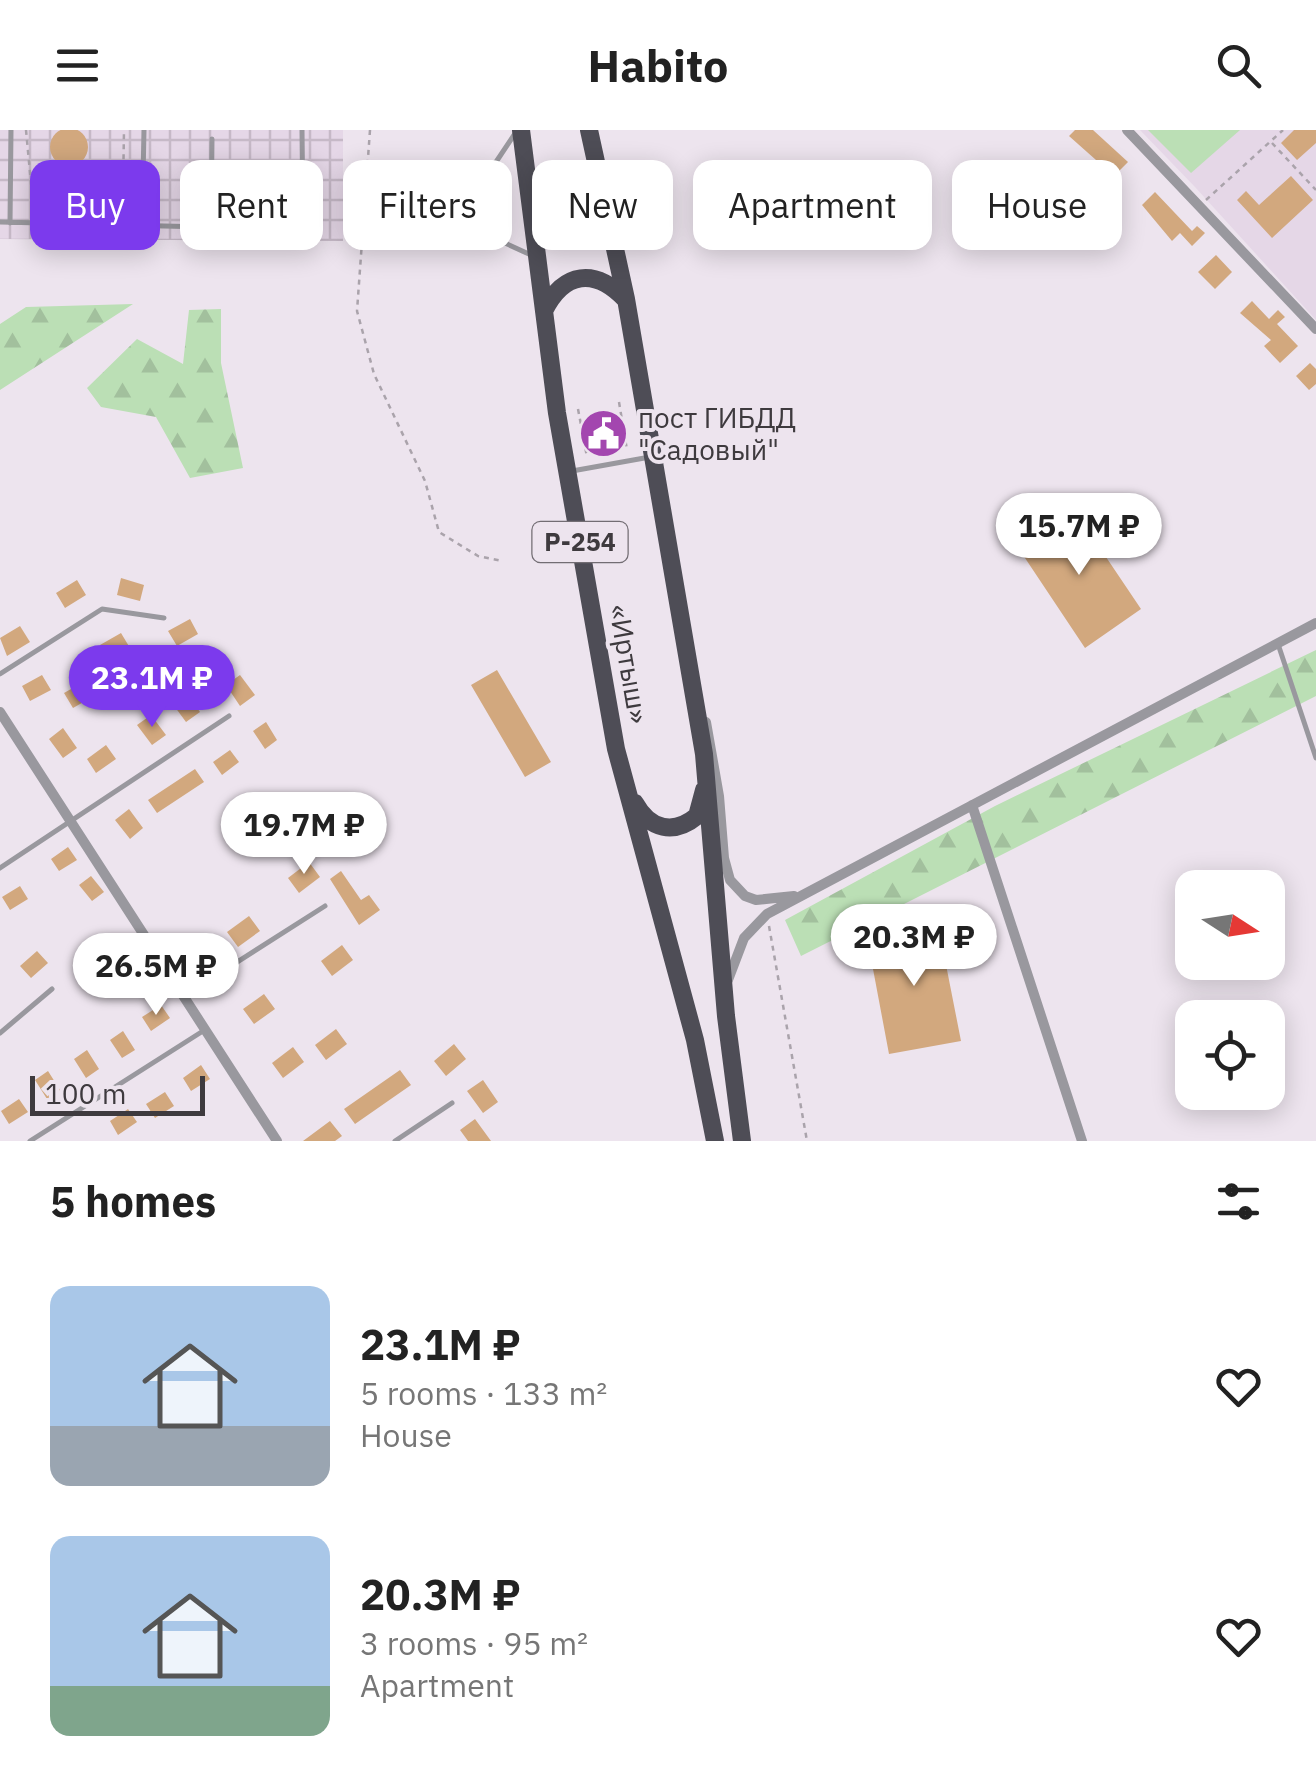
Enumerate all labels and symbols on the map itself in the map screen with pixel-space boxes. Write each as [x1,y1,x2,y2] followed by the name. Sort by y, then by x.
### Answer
[638,399,796,468] place label: пост ГИБДД "Садовый"
[577,408,629,460] public building icon: пост ГИБДД "Садовый"
[987,493,1171,578] pin: 15.7M ₽
[532,522,628,562] road number: Р-254
[601,601,658,726] street label: «Иртыш»
[60,645,244,730] pin: 23.1M ₽
[212,792,396,877] pin: 19.7M ₽
[1175,870,1285,980] north arrow
[822,904,1006,989] pin: 20.3M ₽
[64,933,248,1018] pin: 26.5M ₽
[30,1071,205,1116] scale bar

